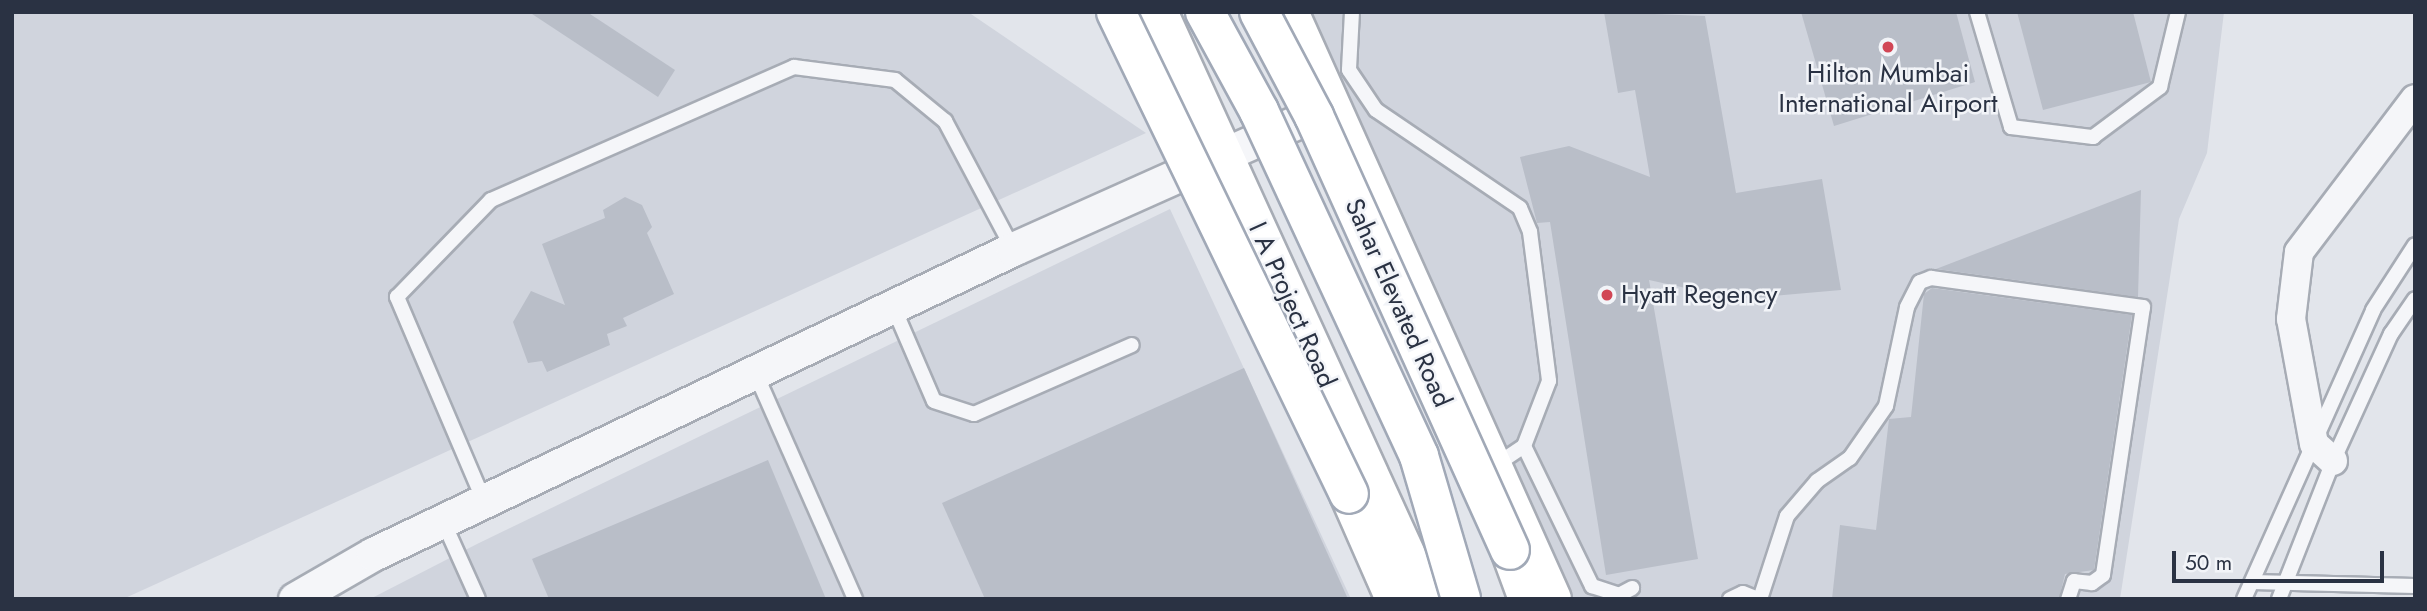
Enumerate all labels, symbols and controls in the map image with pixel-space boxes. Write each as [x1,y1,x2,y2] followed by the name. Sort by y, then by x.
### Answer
[1880,39,1896,55] marker: Hilton Mumbai International Airport
[1779,58,1997,119] place label: Hilton Mumbai International Airport
[1338,194,1458,412] street label: Sahar Elevated Road
[1242,217,1342,393] street label: I A Project Road
[1621,279,1777,311] place label: Hyatt Regency
[1599,287,1615,303] marker: Hyatt Regency
[2175,538,2387,582] scale bar
[2185,548,2232,578] text: 50 m

